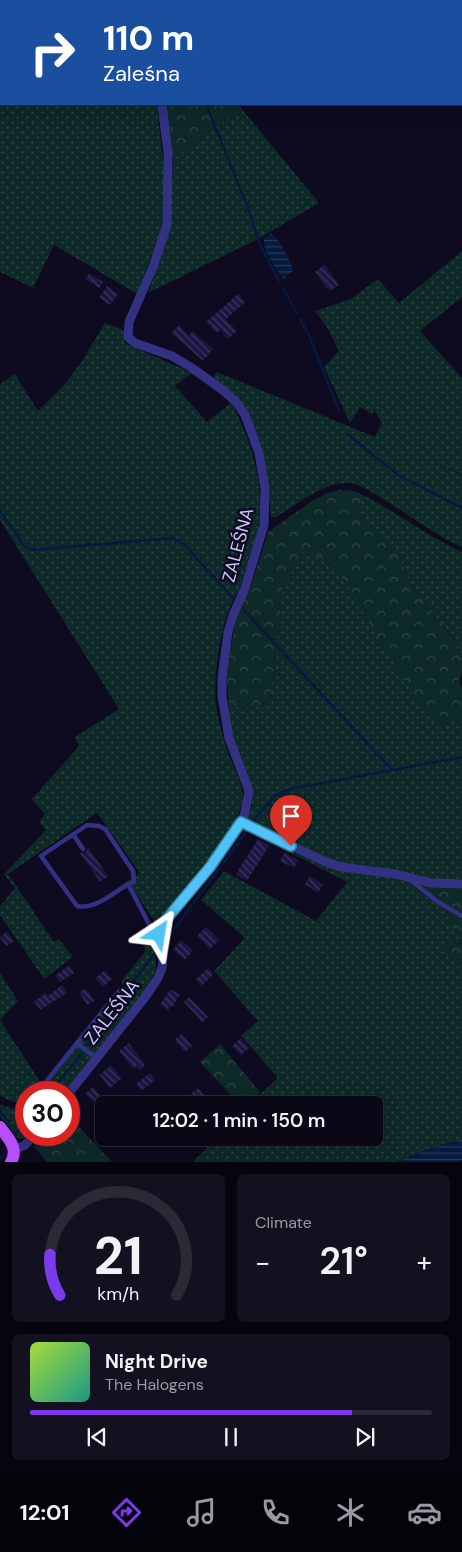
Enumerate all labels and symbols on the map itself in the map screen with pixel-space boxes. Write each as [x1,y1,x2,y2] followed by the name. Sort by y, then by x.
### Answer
[217,505,259,585] street label: ZALEŚNA
[270,795,312,846] pin
[132,907,184,959] position arrow
[79,975,145,1049] street label: ZALEŚNA
[15,1081,80,1146] speed limit sign: 30

